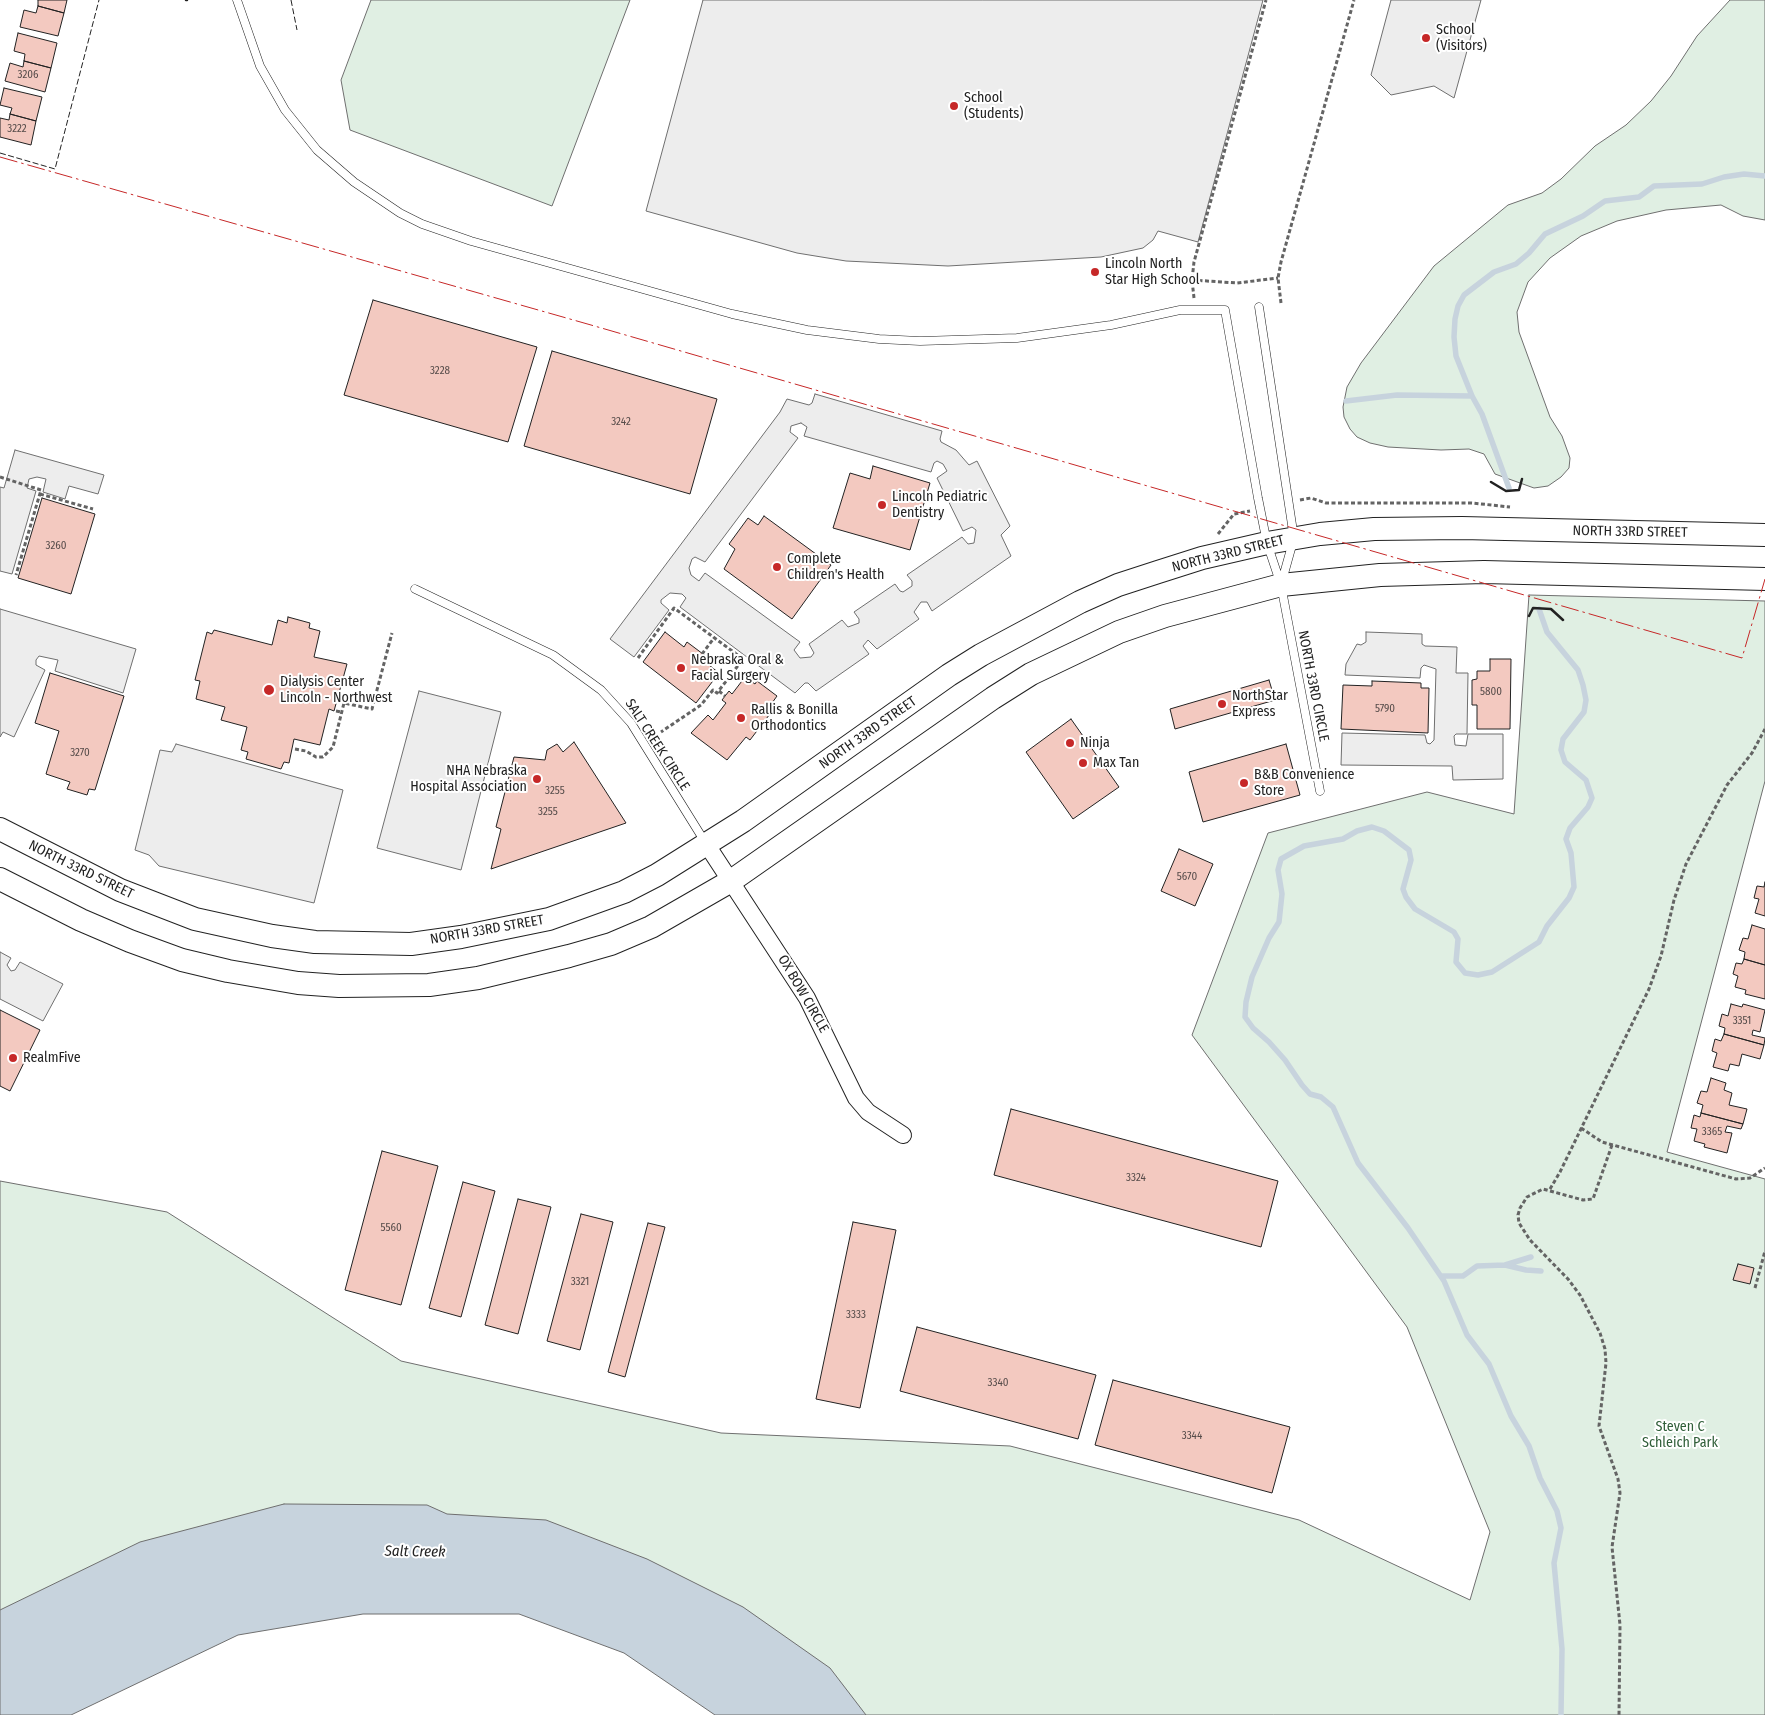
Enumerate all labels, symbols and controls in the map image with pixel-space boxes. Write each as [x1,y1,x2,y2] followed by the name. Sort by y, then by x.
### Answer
[1436,22,1487,54] place label: School (Visitors)
[1420,32,1432,44] marker: School (Visitors)
[18,68,38,82] house number: 3206
[964,90,1023,122] place label: School (Students)
[948,100,960,112] marker: School (Students)
[7,122,27,136] house number: 3222
[1105,256,1199,288] place label: Lincoln North Star High School
[1089,266,1101,278] marker: Lincoln North Star High School
[430,364,450,378] house number: 3228
[611,415,631,429] house number: 3242
[892,489,987,522] place label: Lincoln Pediatric Dentistry
[876,499,888,511] marker: Lincoln Pediatric Dentistry
[1572,523,1688,541] street label: NORTH 33RD STREET
[1170,532,1286,576] street label: NORTH 33RD STREET
[46,539,66,553] house number: 3260
[787,551,884,584] place label: Complete Children's Health
[771,561,783,573] marker: Complete Children's Health
[1294,629,1332,743] street label: NORTH 33RD CIRCLE
[691,652,784,684] place label: Nebraska Oral & Facial Surgery
[675,662,687,674] marker: Nebraska Oral & Facial Surgery
[280,674,392,706] place label: Dialysis Center Lincoln - Northwest
[262,683,276,697] marker: Dialysis Center Lincoln - Northwest
[1480,685,1502,699] house number: 5800
[1232,688,1288,720] place label: NorthStar Express
[816,693,920,773] street label: NORTH 33RD STREET
[621,696,693,794] street label: SALT CREEK CIRCLE
[1216,698,1228,710] marker: NorthStar Express
[751,702,838,734] place label: Rallis & Bonilla Orthodontics
[1375,702,1395,716] house number: 5790
[735,712,747,724] marker: Rallis & Bonilla Orthodontics
[1080,735,1110,751] place label: Ninja
[1064,737,1076,749] marker: Ninja
[70,746,90,760] house number: 3270
[1093,755,1139,771] place label: Max Tan
[1077,757,1089,769] marker: Max Tan
[410,763,527,796] place label: NHA Nebraska Hospital Association
[1254,767,1354,800] place label: B&B Convenience Store
[531,773,543,785] marker: NHA Nebraska Hospital Association
[1238,777,1250,789] marker: B&B Convenience Store
[545,784,565,798] house number: 3255
[538,805,558,819] house number: 3255
[26,837,136,903] street label: NORTH 33RD STREET
[1177,870,1197,884] house number: 5670
[429,912,545,948] street label: NORTH 33RD STREET
[774,952,832,1036] street label: OX BOW CIRCLE
[1733,1014,1751,1028] house number: 3351
[23,1050,81,1066] place label: RealmFive
[7,1052,19,1064] marker: RealmFive
[1702,1125,1722,1139] house number: 3365
[1126,1171,1146,1185] house number: 3324
[380,1221,402,1235] house number: 5560
[571,1275,589,1289] house number: 3321
[846,1308,866,1322] house number: 3333
[988,1376,1008,1390] house number: 3340
[1642,1419,1718,1451] park label: Steven C Schleich Park
[1182,1429,1202,1443] house number: 3344
[384,1542,446,1562] water label: Salt Creek

